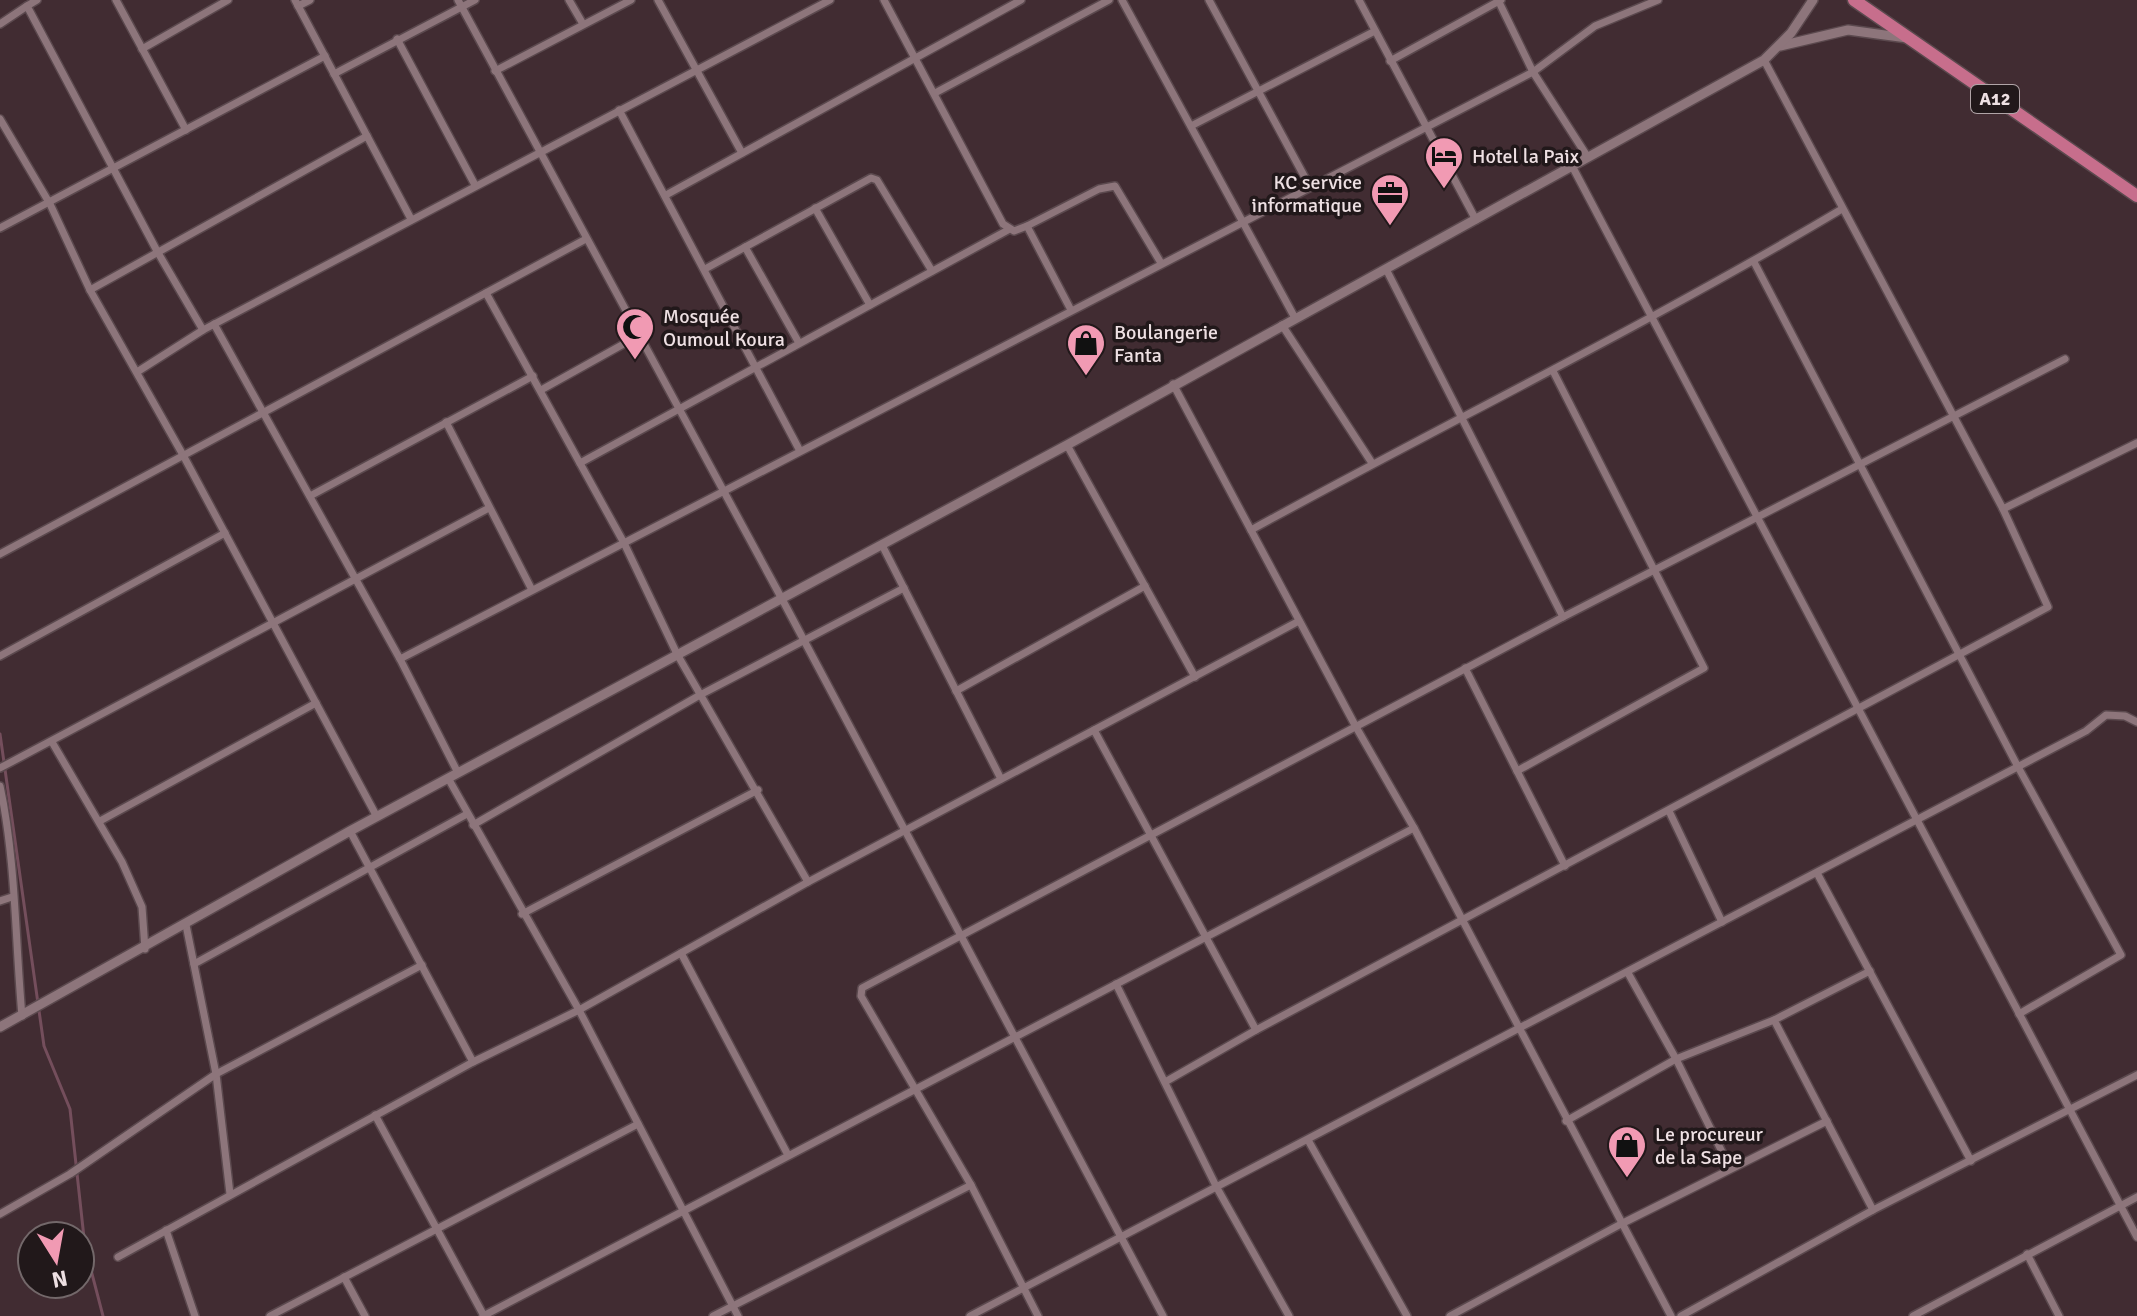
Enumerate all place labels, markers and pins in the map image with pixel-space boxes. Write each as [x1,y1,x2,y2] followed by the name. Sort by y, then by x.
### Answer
[1423,135,1465,190] hotel icon: Hotel la Paix
[1472,144,1579,169] place label: Hotel la Paix
[1251,170,1362,218] place label: KC service informatique
[1369,172,1411,227] office icon: KC service informatique
[663,304,785,352] place label: Mosquée Oumoul Koura
[614,306,656,361] mosque icon: Mosquée Oumoul Koura
[1114,320,1218,368] place label: Boulangerie Fanta
[1065,322,1107,377] shop icon: Boulangerie Fanta
[1655,1122,1764,1170] place label: Le procureur de la Sape
[1606,1124,1648,1179] shop icon: Le procureur de la Sape

